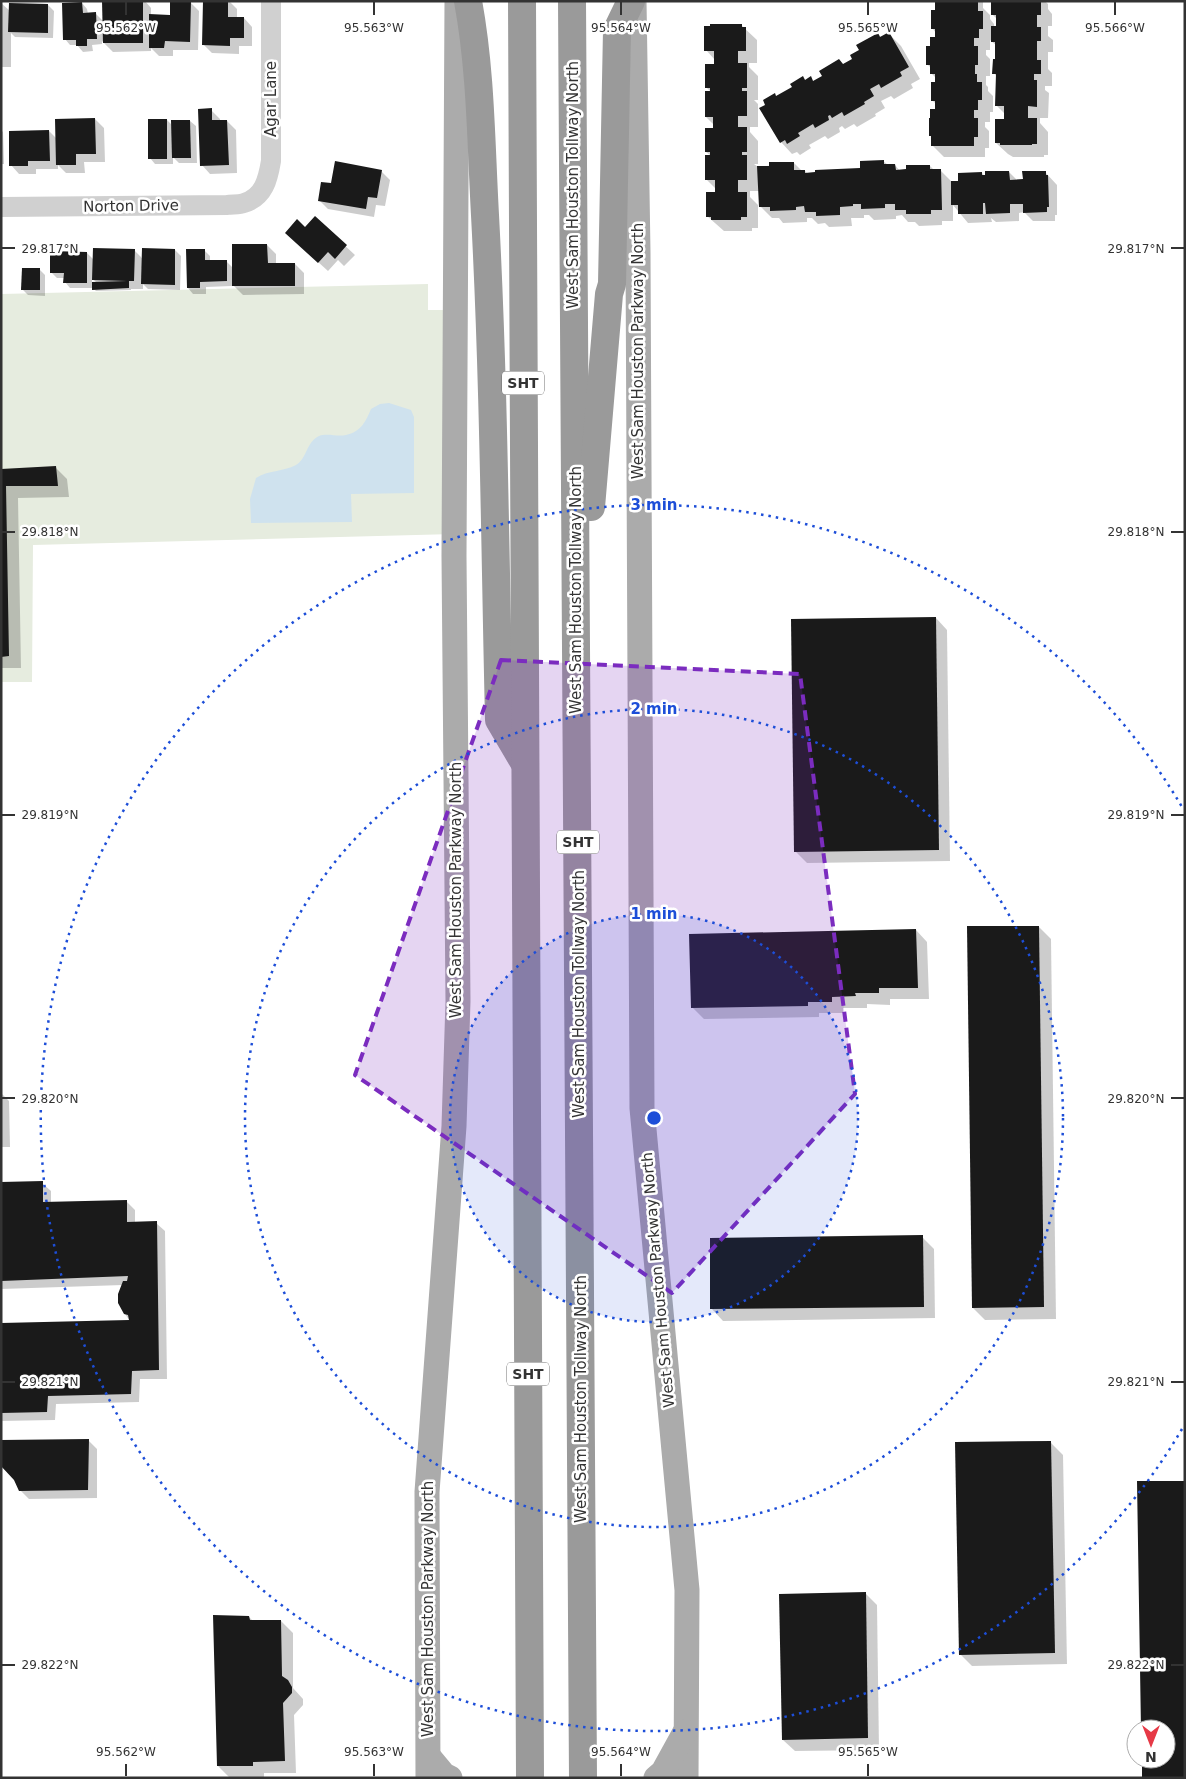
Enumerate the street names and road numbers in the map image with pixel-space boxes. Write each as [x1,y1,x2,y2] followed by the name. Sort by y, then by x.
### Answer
[262,61,280,137] street label: Agar Lane
[564,61,582,309] street label: West Sam Houston Tollway North
[83,196,179,216] street label: Norton Drive
[629,223,647,479] street label: West Sam Houston Parkway North
[502,372,544,394] road number: SHT
[567,466,585,714] street label: West Sam Houston Tollway North
[447,762,465,1018] street label: West Sam Houston Parkway North
[557,830,599,854] road number: SHT
[570,870,588,1118] street label: West Sam Houston Tollway North
[638,1152,678,1408] street label: West Sam Houston Parkway North
[572,1275,590,1523] street label: West Sam Houston Tollway North
[507,1362,549,1386] road number: SHT
[419,1481,437,1737] street label: West Sam Houston Parkway North

